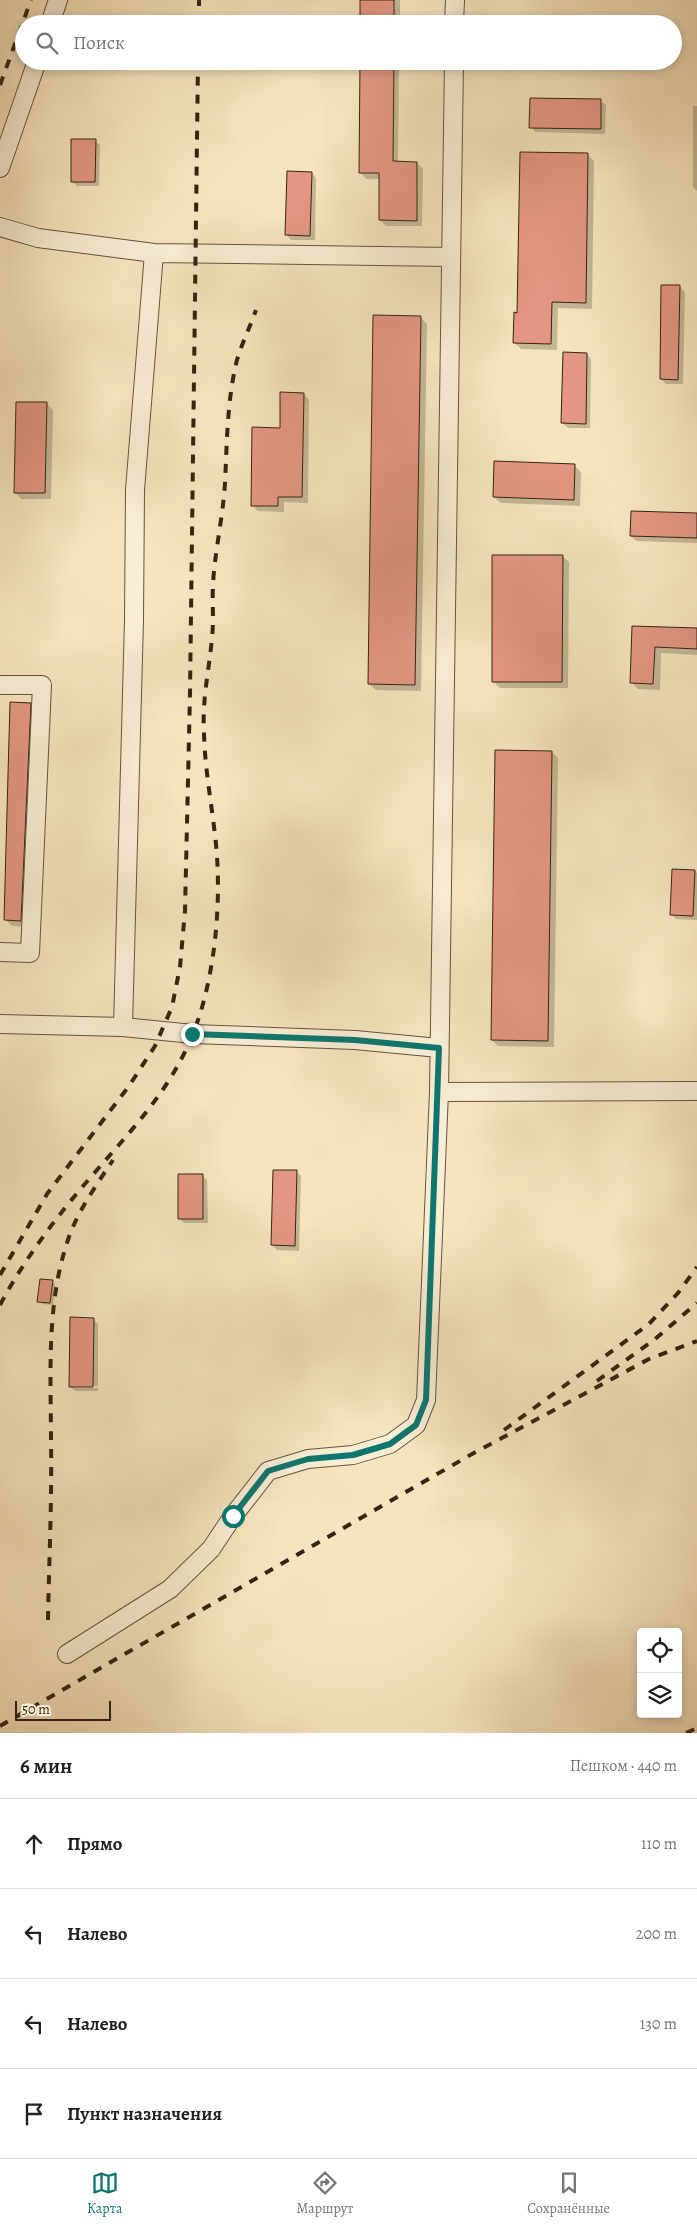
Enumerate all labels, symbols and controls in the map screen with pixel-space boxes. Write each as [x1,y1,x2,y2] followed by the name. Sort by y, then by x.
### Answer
[15,15,682,70] search box
[33,29,61,57] icon: search
[73,30,125,56] text: Поиск
[181,1023,204,1046] route end
[222,1505,245,1528] route start
[637,1628,682,1718] map controls
[637,1628,682,1673] button: locate
[637,1673,682,1718] button: layers
[15,1698,111,1721] scale bar
[22,1700,50,1719] text: 50 m
[20,1752,72,1780] text: 6 мин
[570,1755,677,1777] text: Пешком · 440 m
[20,1830,48,1858] icon: ahead
[67,1831,122,1857] text: Прямо
[641,1833,677,1855] text: 110 m
[20,1920,48,1948] icon: left
[67,1921,127,1947] text: Налево
[636,1923,677,1945] text: 200 m
[20,2010,48,2038] icon: left
[67,2011,127,2037] text: Налево
[640,2013,677,2035] text: 130 m
[20,2100,48,2128] icon: arrive
[67,2101,222,2127] text: Пункт назначения
[87,2169,122,2218] tab: Карта
[297,2169,353,2218] tab: Маршрут
[527,2169,610,2218] tab: Сохранённые

